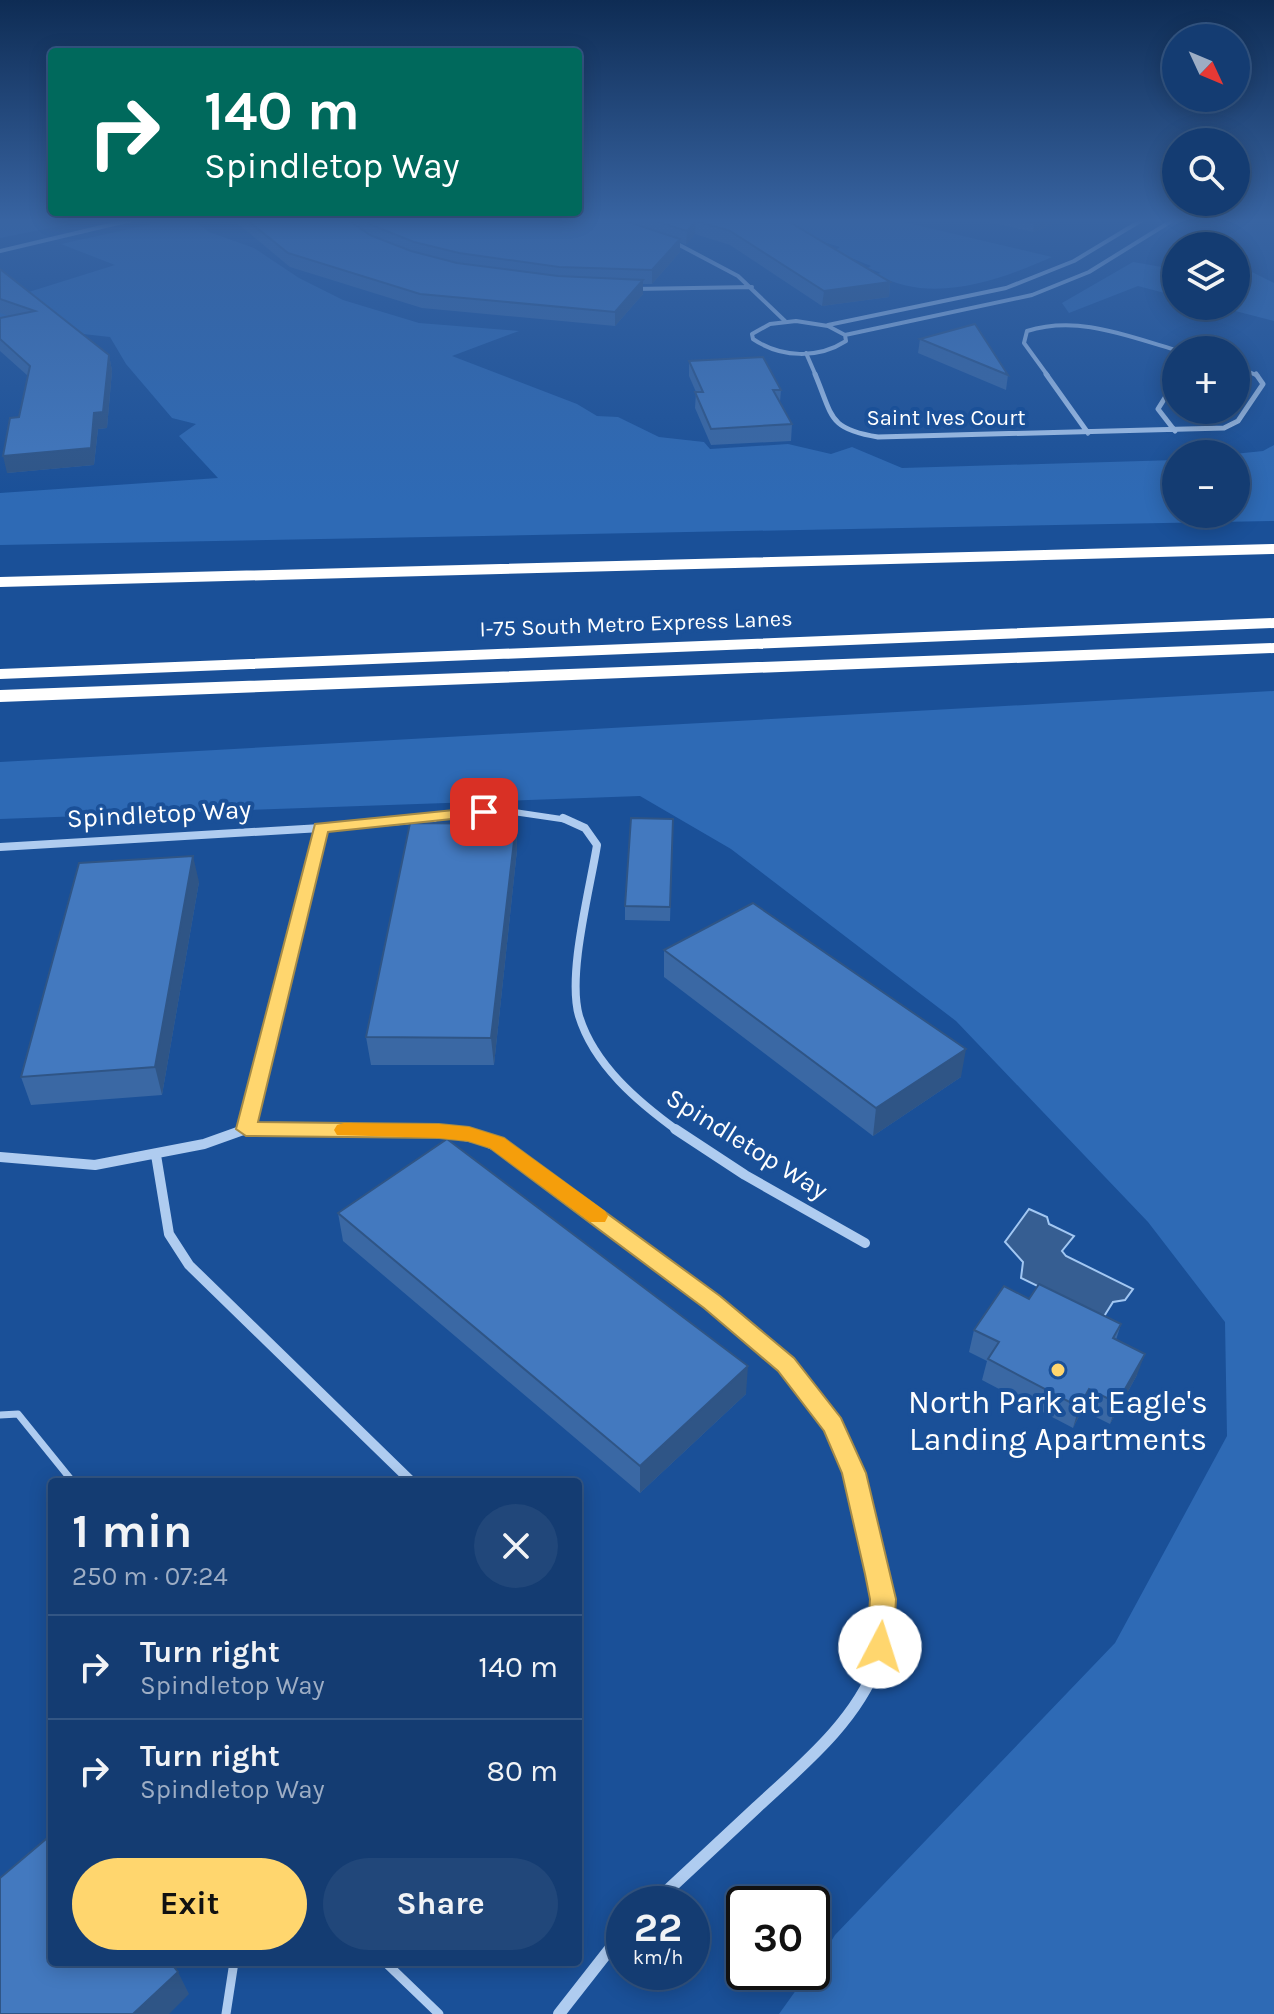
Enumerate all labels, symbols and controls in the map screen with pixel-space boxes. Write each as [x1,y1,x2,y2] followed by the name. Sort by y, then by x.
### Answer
[1162,24,1250,112] north arrow
[1162,24,1250,528] map controls
[204,78,360,143] text: 140 m
[72,80,176,184] icon: right
[1162,128,1250,216] button: search
[204,145,460,187] text: Spindletop Way
[1162,232,1250,320] button: layers
[1162,336,1250,424] button: +
[866,405,1026,431] street label: Saint Ives Court
[1162,440,1250,528] button: −
[479,606,793,642] street label: I-75 South Metro Express Lanes
[450,778,518,846] pin
[462,790,506,834] icon: arrive
[66,794,252,834] street label: Spindletop Way
[661,1082,833,1206] street label: Spindletop Way
[1049,1361,1067,1379] marker: North Park at Eagle's Landing Apartments
[908,1384,1208,1458] place label: North Park at Eagle's Landing Apartments
[72,1503,192,1559] text: 1 min
[474,1504,558,1588] button: close
[72,1561,228,1592] text: 250 m · 07:24
[838,1605,922,1689] position arrow
[140,1634,280,1670] text: Turn right
[72,1645,116,1689] icon: right
[478,1649,558,1685] text: 140 m
[140,1670,325,1701] text: Spindletop Way
[140,1738,280,1774] text: Turn right
[72,1749,116,1793] icon: right
[487,1753,558,1789] text: 80 m
[140,1774,325,1805] text: Spindletop Way
[72,1858,307,1950] button: Exit
[323,1858,558,1950] button: Share
[726,1886,830,1990] speed limit sign: 30
[634,1904,682,1951] text: 22
[633,1946,683,1969] text: km/h

